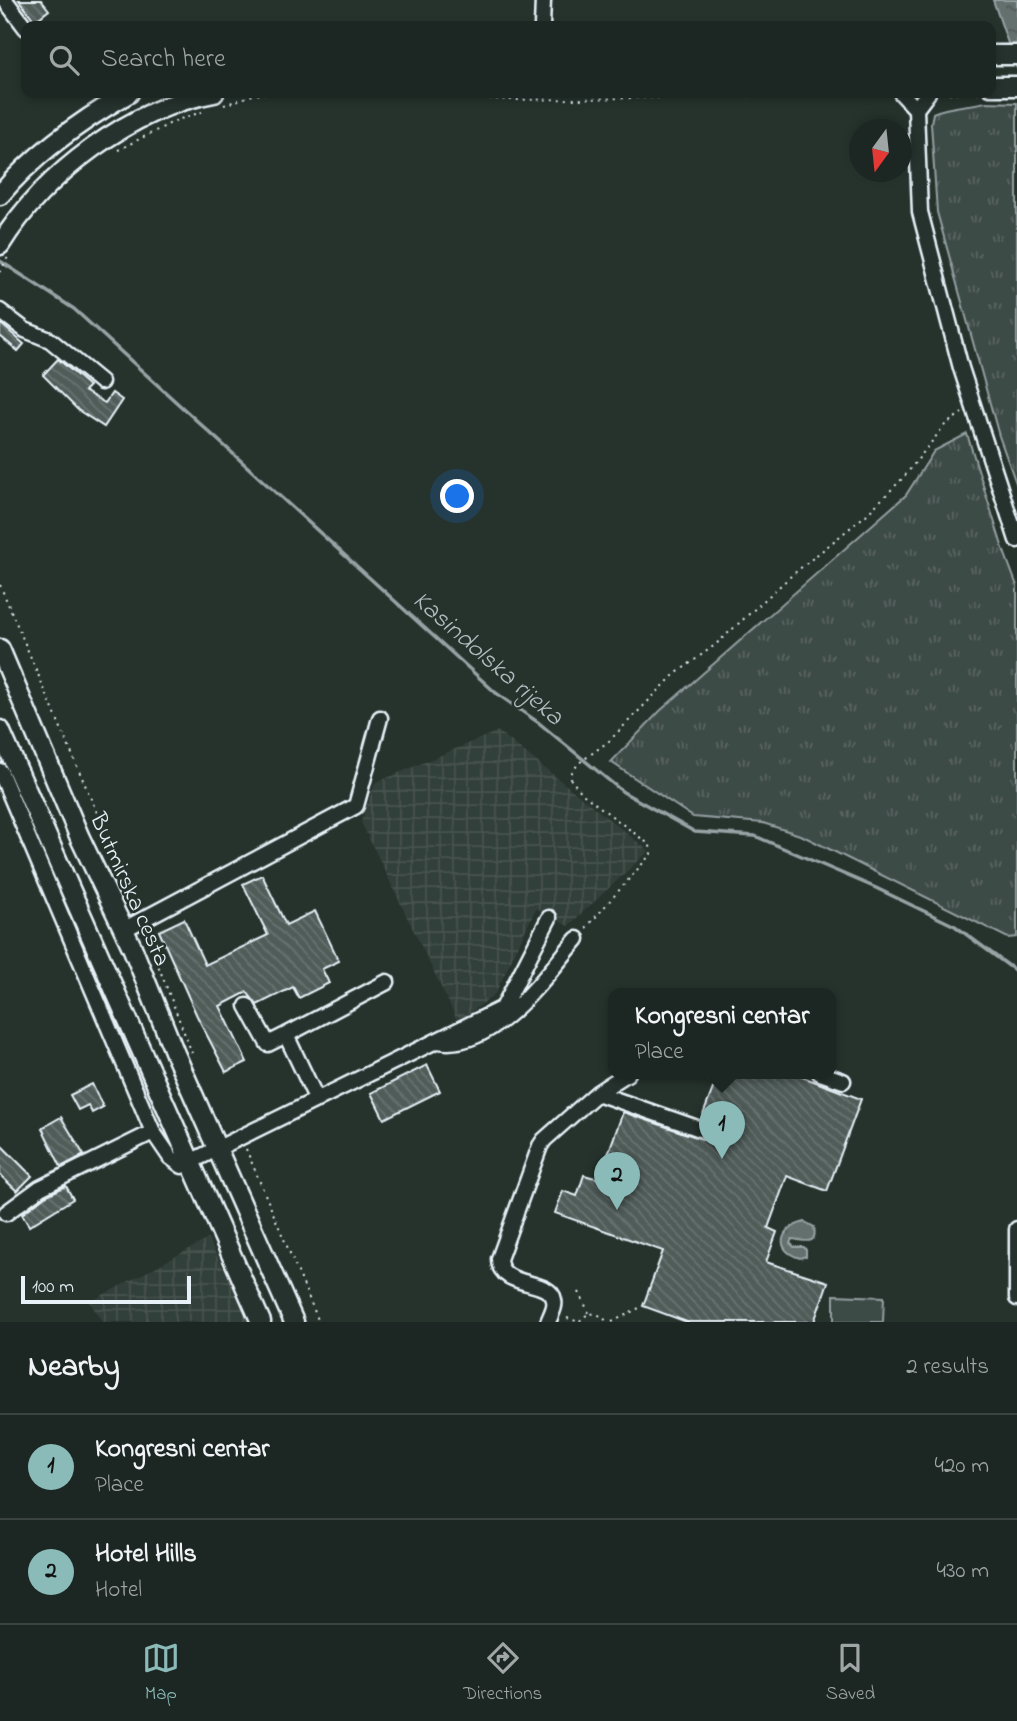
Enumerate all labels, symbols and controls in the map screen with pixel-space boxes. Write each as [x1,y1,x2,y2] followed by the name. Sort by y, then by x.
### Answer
[21,21,996,98] search box
[45,41,83,79] icon: search
[101,41,226,79] text: Search here
[849,119,912,182] north arrow
[440,479,474,513] your location
[403,583,572,736] water label: Kasindolska rijeka
[79,807,178,972] street label: Butmirska cesta
[608,988,836,1079] popup
[635,998,809,1036] text: Kongresni centar
[635,1036,684,1069] text: Place
[699,1101,745,1159] pin: 1
[594,1152,640,1210] pin: 2
[21,1273,191,1305] scale bar
[32,1274,74,1301] text: 100 m
[28,1346,120,1390] text: Nearby
[906,1351,989,1384] text: 2 results
[95,1431,269,1469] text: Kongresni centar
[47,1450,55,1483] text: 1
[935,1450,989,1483] text: 420 m
[95,1469,144,1502] text: Place
[95,1536,197,1574] text: Hotel Hills
[45,1555,57,1588] text: 2
[936,1555,989,1588] text: 430 m
[95,1574,142,1607] text: Hotel
[142,1639,180,1708] tab: Map
[463,1639,542,1708] tab: Directions
[826,1639,875,1708] tab: Saved

